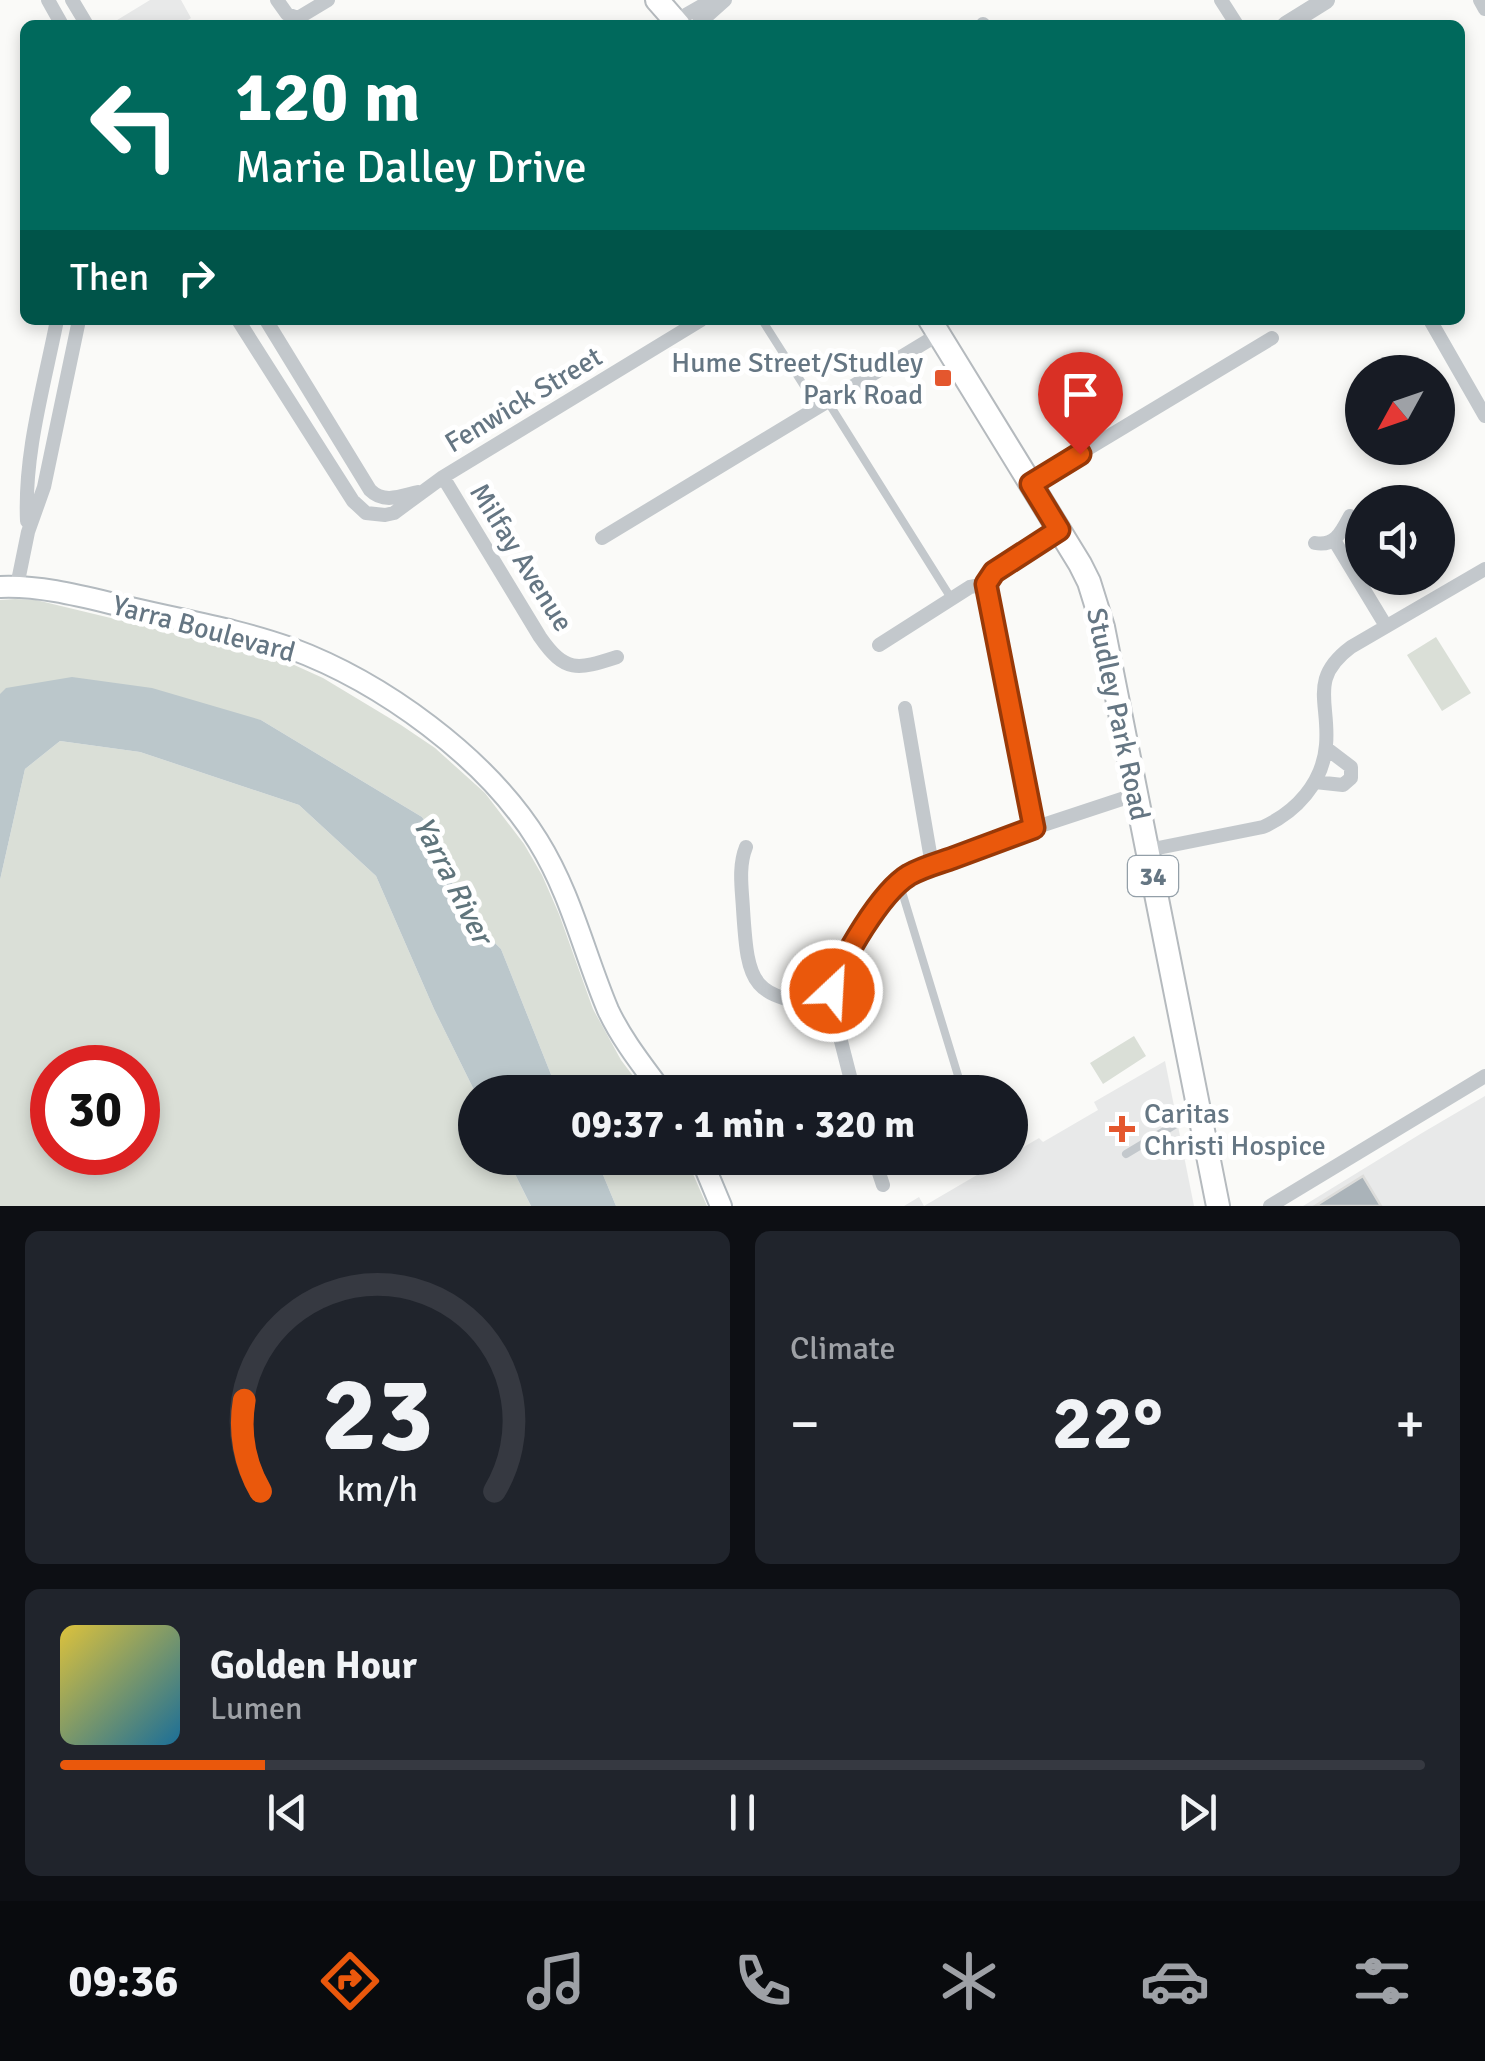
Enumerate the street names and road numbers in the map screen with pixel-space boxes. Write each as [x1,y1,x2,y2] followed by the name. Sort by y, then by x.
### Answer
[439,340,608,460] street label: Fenwick Street
[462,477,580,638] street label: Milfay Avenue
[109,588,299,670] street label: Yarra Boulevard
[1079,605,1157,824] street label: Studley Park Road
[1128,856,1178,896] road number: 34

